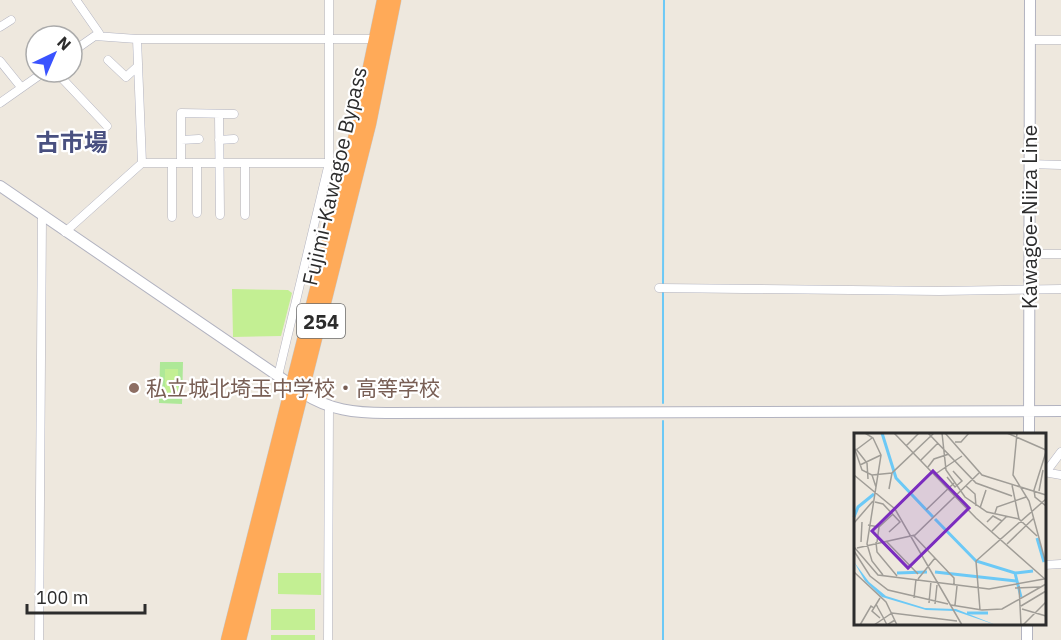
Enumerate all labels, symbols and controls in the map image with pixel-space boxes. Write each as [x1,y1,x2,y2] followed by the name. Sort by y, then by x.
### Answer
[24,24,84,84] north arrow
[53,32,76,54] text: N
[295,64,373,288] street label: Fujimi-Kawagoe Bypass
[1015,125,1043,309] street label: Kawagoe-Niiza Line
[36,126,108,158] district label: 古市場
[297,304,345,338] road number: 254
[146,374,440,402] place label: 私立城北埼玉中学校・高等学校
[127,381,141,395] marker: 私立城北埼玉中学校・高等学校
[854,433,1046,625] inset map
[27,577,146,615] scale bar
[36,586,88,609] text: 100 m

